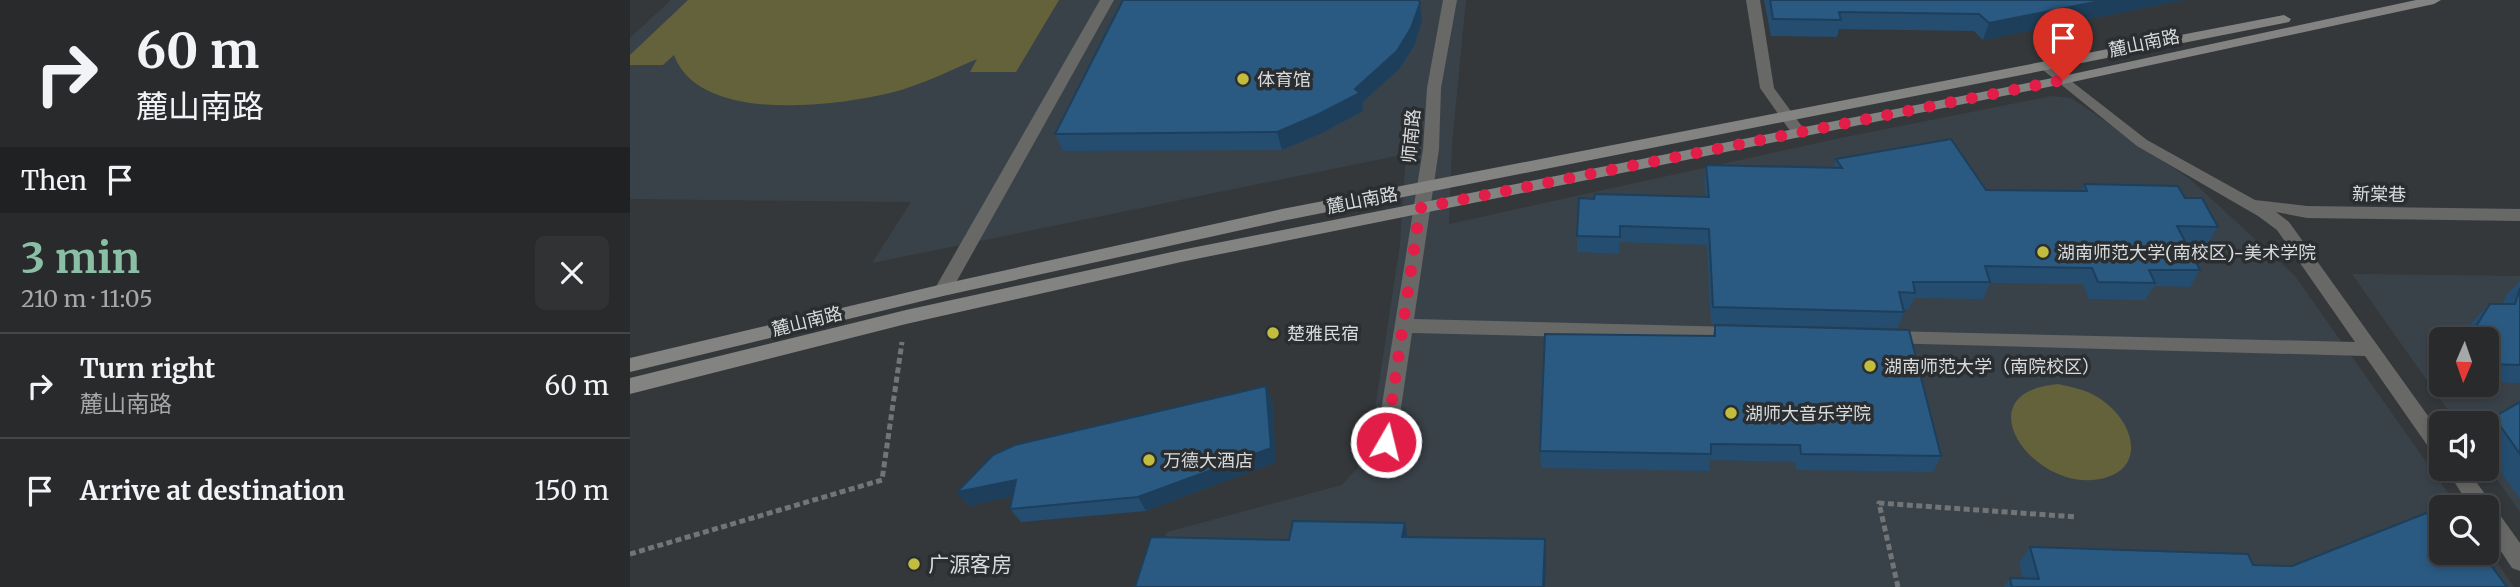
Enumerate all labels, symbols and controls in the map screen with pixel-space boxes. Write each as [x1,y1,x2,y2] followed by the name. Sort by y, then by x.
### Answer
[2033,8,2093,80] pin
[2044,19,2082,57] icon: arrive
[136,20,259,81] text: 60 m
[2106,24,2182,62] street label: 麓山南路
[21,28,112,119] icon: right
[1257,68,1311,91] place label: 体育馆
[1235,71,1251,87] marker: 体育馆
[136,87,264,127] text: 麓山南路
[1397,108,1425,164] street label: 师南路
[101,161,139,199] icon: arrive
[21,164,87,197] text: Then
[1324,182,1400,218] street label: 麓山南路
[2352,182,2406,206] street label: 新棠巷
[21,232,140,284] text: 3 min
[535,236,609,310] button: close
[2057,241,2316,264] place label: 湖南师范大学(南校区)-美术学院
[2035,244,2051,260] marker: 湖南师范大学(南校区)-美术学院
[21,284,153,313] text: 210 m · 11:05
[769,301,845,341] street label: 麓山南路
[1287,322,1359,345] place label: 楚雅民宿
[1265,325,1281,341] marker: 楚雅民宿
[2429,327,2499,397] north arrow
[2429,327,2499,565] map controls
[80,352,215,385] text: Turn right
[1884,355,2100,378] place label: 湖南师范大学（南院校区）
[1862,358,1878,374] marker: 湖南师范大学（南院校区）
[21,367,59,405] icon: right
[545,369,609,402] text: 60 m
[80,389,172,418] text: 麓山南路
[1745,402,1871,425] place label: 湖师大音乐学院
[1349,405,1423,479] position arrow
[1723,405,1739,421] marker: 湖师大音乐学院
[2429,411,2499,481] button: sound
[1163,449,1253,472] place label: 万德大酒店
[1141,452,1157,468] marker: 万德大酒店
[21,472,59,510] icon: arrive
[80,474,345,507] text: Arrive at destination
[535,474,609,507] text: 150 m
[2429,495,2499,565] button: search
[928,551,1012,578] place label: 广源客房
[906,556,922,572] marker: 广源客房

